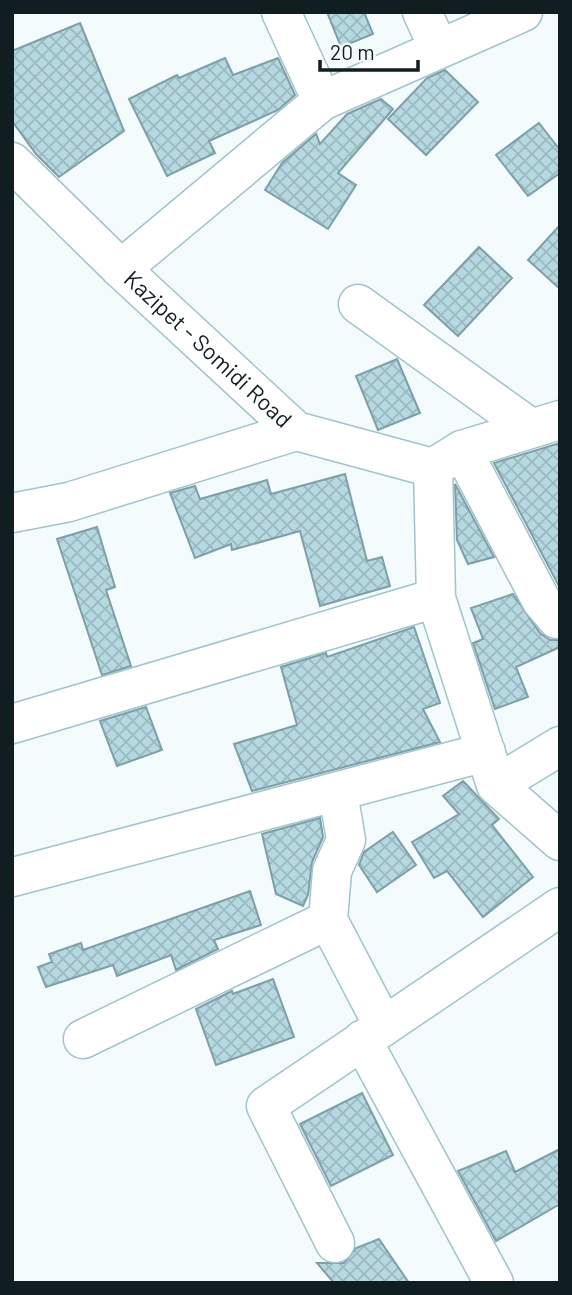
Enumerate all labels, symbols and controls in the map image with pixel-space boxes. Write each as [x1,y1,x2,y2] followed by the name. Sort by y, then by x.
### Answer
[320,28,418,72] scale bar
[330,39,375,64] text: 20 m
[119,264,298,433] street label: Kazipet - Somidi Road

